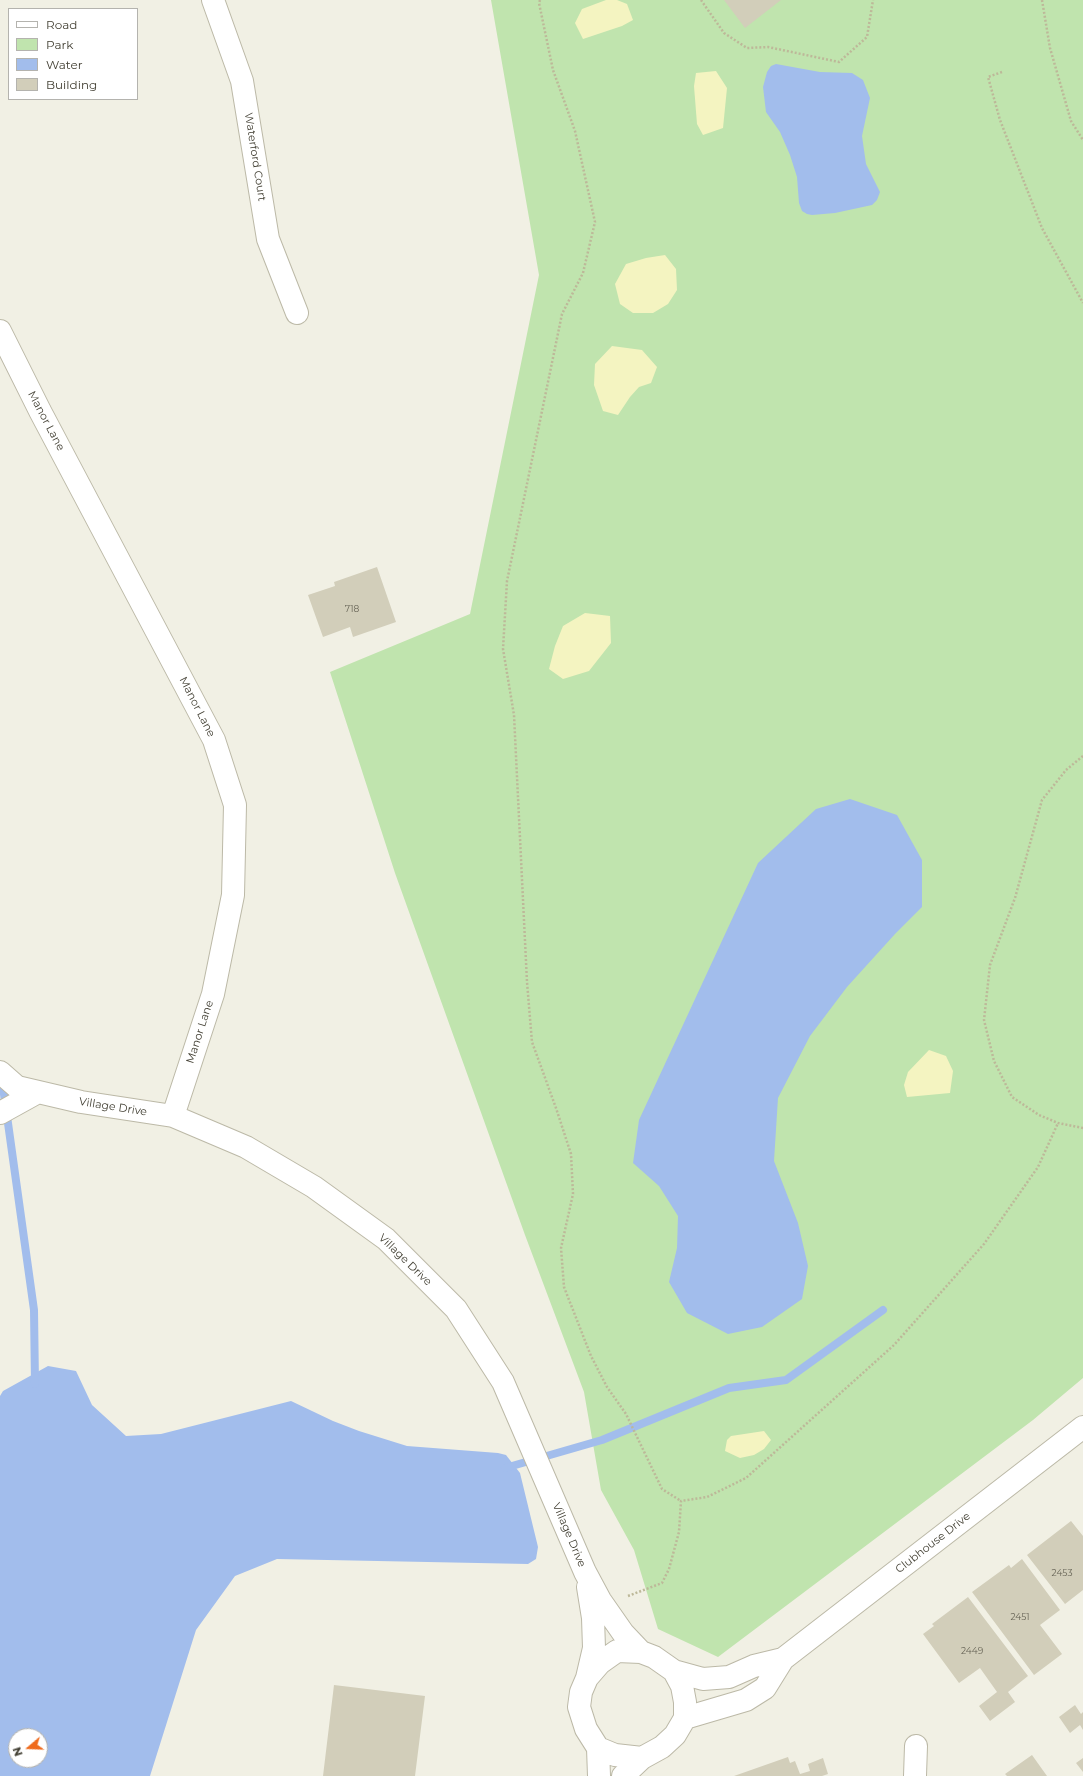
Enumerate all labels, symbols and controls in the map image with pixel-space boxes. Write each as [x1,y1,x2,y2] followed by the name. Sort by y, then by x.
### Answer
[8,8,138,100] legend
[46,17,77,32] text: Road
[46,37,73,52] text: Park
[46,57,82,72] text: Water
[46,77,97,92] text: Building
[241,112,269,202] street label: Waterford Court
[25,389,67,453] street label: Manor Lane
[345,604,359,614] house number: 718
[176,675,218,739] street label: Manor Lane
[184,999,216,1065] street label: Manor Lane
[78,1095,148,1119] street label: Village Drive
[376,1231,434,1289] street label: Village Drive
[549,1501,589,1569] street label: Village Drive
[893,1510,973,1576] street label: Clubhouse Drive
[1052,1568,1072,1578] house number: 2453
[1010,1612,1030,1622] house number: 2451
[961,1646,983,1656] house number: 2449
[8,1728,48,1768] north arrow
[10,1745,26,1758] text: N

